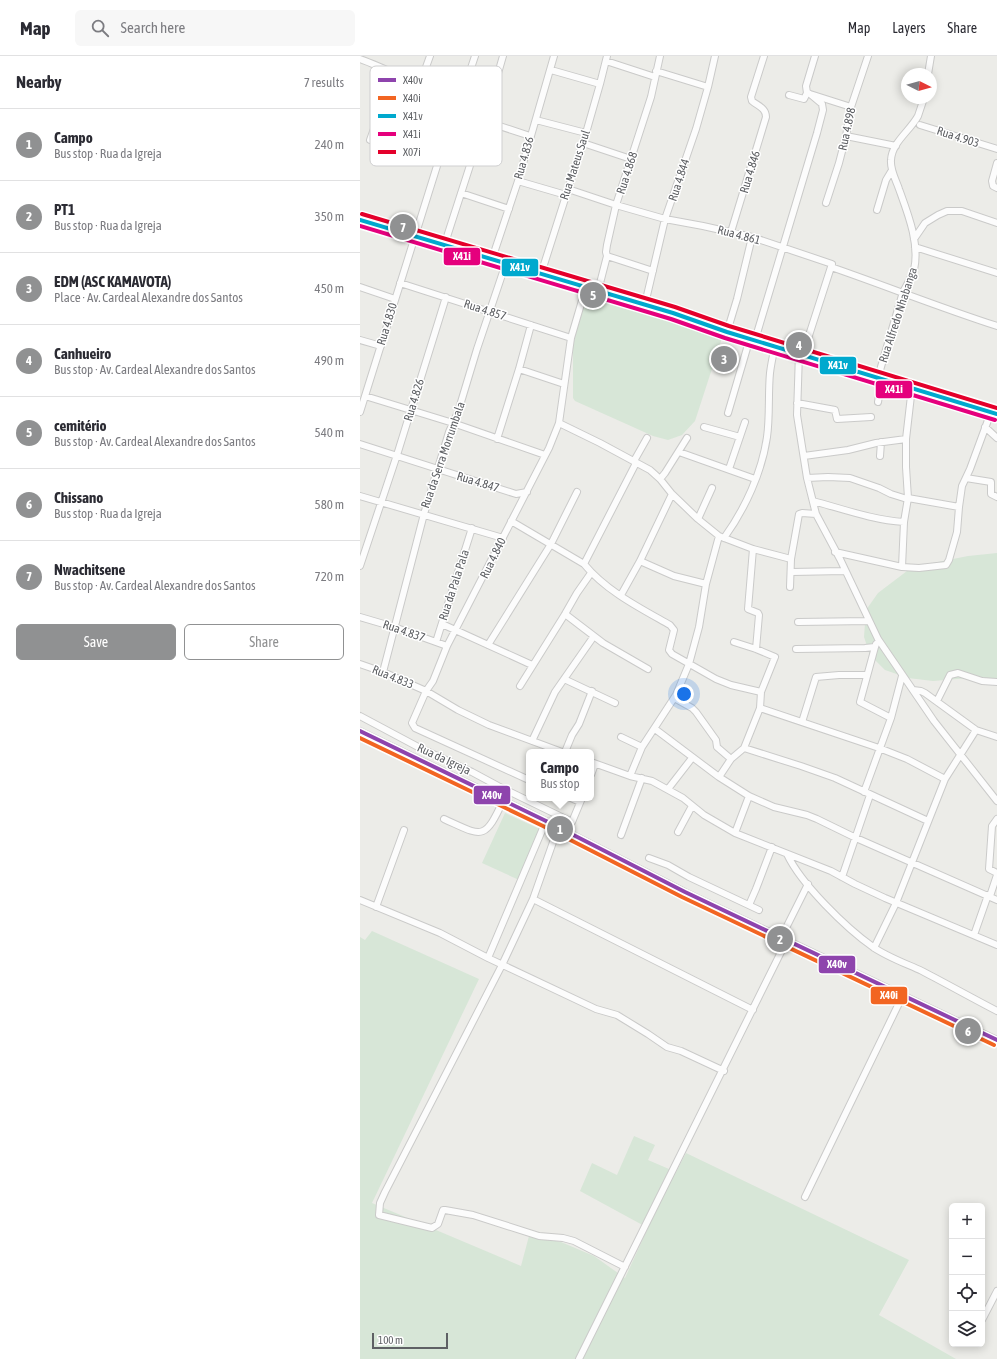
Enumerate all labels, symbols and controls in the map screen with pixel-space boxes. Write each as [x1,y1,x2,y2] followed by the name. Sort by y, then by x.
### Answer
[75,10,355,46] search box
[20,17,51,39] text: Map
[89,17,111,39] icon: search
[121,19,185,36] text: Search here
[848,20,870,36] text: Map
[892,20,925,36] text: Layers
[947,20,977,36] text: Share
[370,66,502,166] legend
[901,68,937,104] north arrow
[16,72,62,92] text: Nearby
[403,74,423,86] text: X40v
[304,75,344,90] text: 7 results
[403,92,421,104] text: X40i
[836,106,858,152] street label: Rua 4.898
[403,110,423,122] text: X41v
[935,124,981,150] street label: Rua 4.903
[557,127,593,202] street label: Rua Mateus Saul
[403,128,421,140] text: X41i
[54,129,93,146] text: Campo
[511,135,537,181] street label: Rua 4.836
[26,137,32,152] text: 1
[315,137,344,152] text: 240 m
[54,146,162,161] text: Bus stop · Rua da Igreja
[403,146,421,158] text: X07i
[737,149,763,195] street label: Rua 4.846
[614,150,641,196] street label: Rua 4.868
[666,157,693,203] street label: Rua 4.844
[54,201,75,218] text: PT1
[26,209,32,224] text: 2
[315,209,344,224] text: 350 m
[390,212,416,242] pin: 7
[54,218,162,233] text: Bus stop · Rua da Igreja
[716,223,762,248] street label: Rua 4.861
[443,247,481,266] line badge: X41i
[452,250,471,262] text: X41i
[501,258,539,277] line badge: X41v
[509,261,530,273] text: X41v
[876,266,920,364] street label: Rua Alfredo Nhabanga
[54,273,171,290] text: EDM (ASC KAMAVOTA)
[580,280,606,310] pin: 5
[26,281,32,296] text: 3
[315,281,344,296] text: 450 m
[54,290,243,305] text: Place · Av. Cardeal Alexandre dos Santos
[462,297,508,324] street label: Rua 4.857
[374,301,400,347] street label: Rua 4.830
[786,330,812,360] pin: 4
[711,344,737,374] pin: 3
[54,345,111,362] text: Canhueiro
[26,353,32,368] text: 4
[315,353,344,368] text: 490 m
[819,356,857,375] line badge: X41v
[827,359,848,371] text: X41v
[54,362,256,377] text: Bus stop · Av. Cardeal Alexandre dos Santos
[401,377,427,423] street label: Rua 4.826
[875,380,913,399] line badge: X41i
[884,383,903,395] text: X41i
[418,400,468,510] street label: Rua da Serra Morrumbala
[54,417,107,434] text: cemitério
[26,425,32,440] text: 5
[315,425,344,440] text: 540 m
[54,434,256,449] text: Bus stop · Av. Cardeal Alexandre dos Santos
[455,469,501,495] street label: Rua 4.847
[54,489,103,506] text: Chissano
[26,497,32,512] text: 6
[315,497,344,512] text: 580 m
[54,506,162,521] text: Bus stop · Rua da Igreja
[477,535,509,581] street label: Rua 4.840
[436,548,472,622] street label: Rua da Pala Pala
[54,561,125,578] text: Nwachitsene
[26,569,32,584] text: 7
[315,569,344,584] text: 720 m
[54,578,256,593] text: Bus stop · Av. Cardeal Alexandre dos Santos
[381,617,427,645] street label: Rua 4.837
[16,624,176,660] button: Save
[184,624,344,660] button: Share
[370,662,416,692] street label: Rua 4.833
[674,684,694,704] your location
[415,741,473,777] street label: Rua da Igreja
[526,749,594,801] popup
[540,759,579,776] text: Campo
[540,776,580,791] text: Bus stop
[473,785,511,805] line badge: X40v
[481,789,502,801] text: X40v
[547,814,573,844] pin: 1
[767,924,793,954] pin: 2
[818,955,856,974] line badge: X40v
[826,958,847,970] text: X40v
[870,986,908,1005] line badge: X40i
[879,989,898,1001] text: X40i
[955,1016,981,1046] pin: 6
[949,1203,985,1347] map controls
[949,1203,985,1239] button: +
[949,1239,985,1275] button: −
[949,1275,985,1311] button: locate
[949,1311,985,1347] button: layers
[372,1331,448,1350] scale bar
[378,1334,403,1346] text: 100 m

